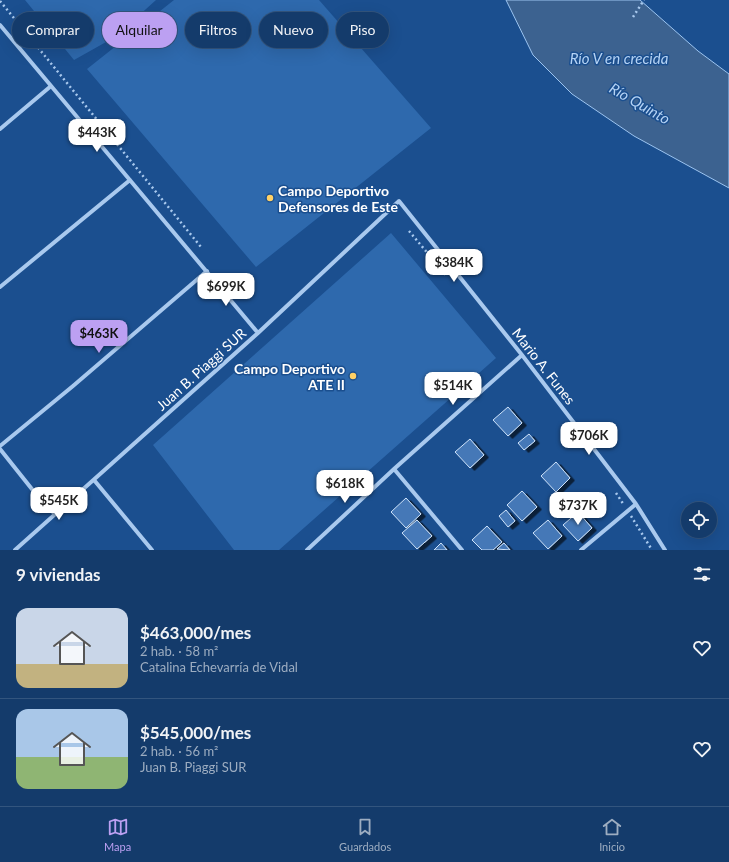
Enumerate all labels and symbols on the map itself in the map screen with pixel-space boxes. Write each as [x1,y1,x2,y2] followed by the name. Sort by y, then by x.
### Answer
[570,49,669,67] water label: Río V en crecida
[607,79,674,128] water label: Río Quinto
[69,119,125,153] pin: $443K
[278,182,398,215] place label: Campo Deportivo Defensores de Este
[265,193,275,203] marker: Campo Deportivo Defensores de Este
[426,249,482,283] pin: $384K
[198,273,254,307] pin: $699K
[71,320,127,354] pin: $463K
[153,324,249,414] street label: Juan B. Piaggi SUR
[509,324,579,408] street label: Mario A. Funes
[234,360,345,393] place label: Campo Deportivo ATE II
[348,371,358,381] marker: Campo Deportivo ATE II
[425,372,481,406] pin: $514K
[561,422,617,456] pin: $706K
[317,470,373,504] pin: $618K
[31,487,87,521] pin: $545K
[550,492,606,526] pin: $737K

